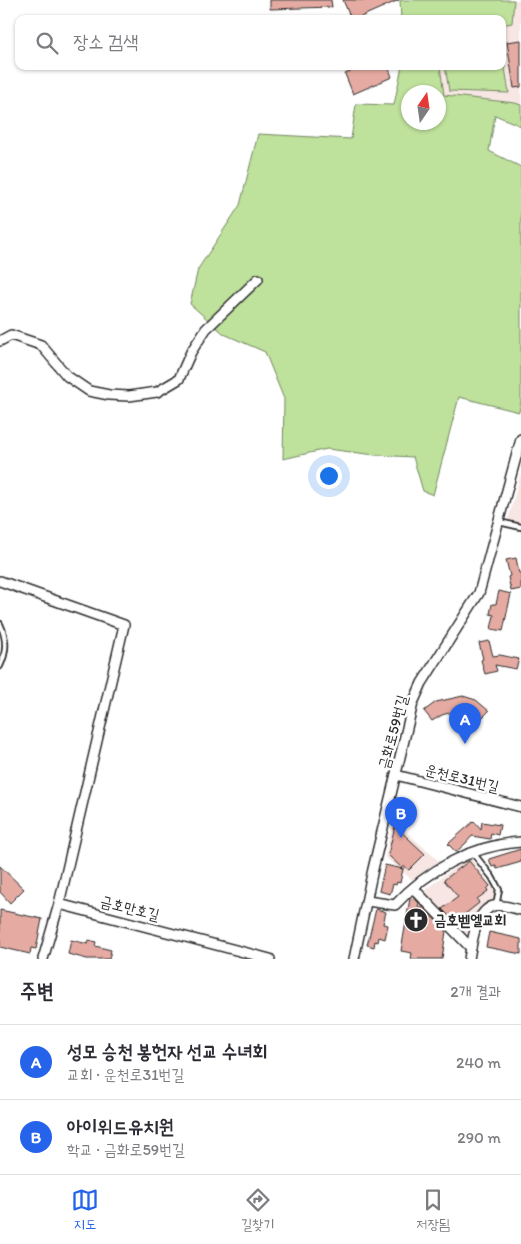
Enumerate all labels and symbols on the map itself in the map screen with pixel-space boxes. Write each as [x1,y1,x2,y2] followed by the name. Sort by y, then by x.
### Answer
[401,85,446,130] north arrow
[316,463,342,489] your location
[374,693,412,771] street label: 금화로59번길
[449,703,481,744] pin: A
[423,760,501,796] street label: 운천로31번길
[385,797,417,838] pin: B
[99,892,161,924] street label: 금호만호길
[403,907,429,933] church icon: 금호벧엘교회
[434,911,506,929] place label: 금호벧엘교회

